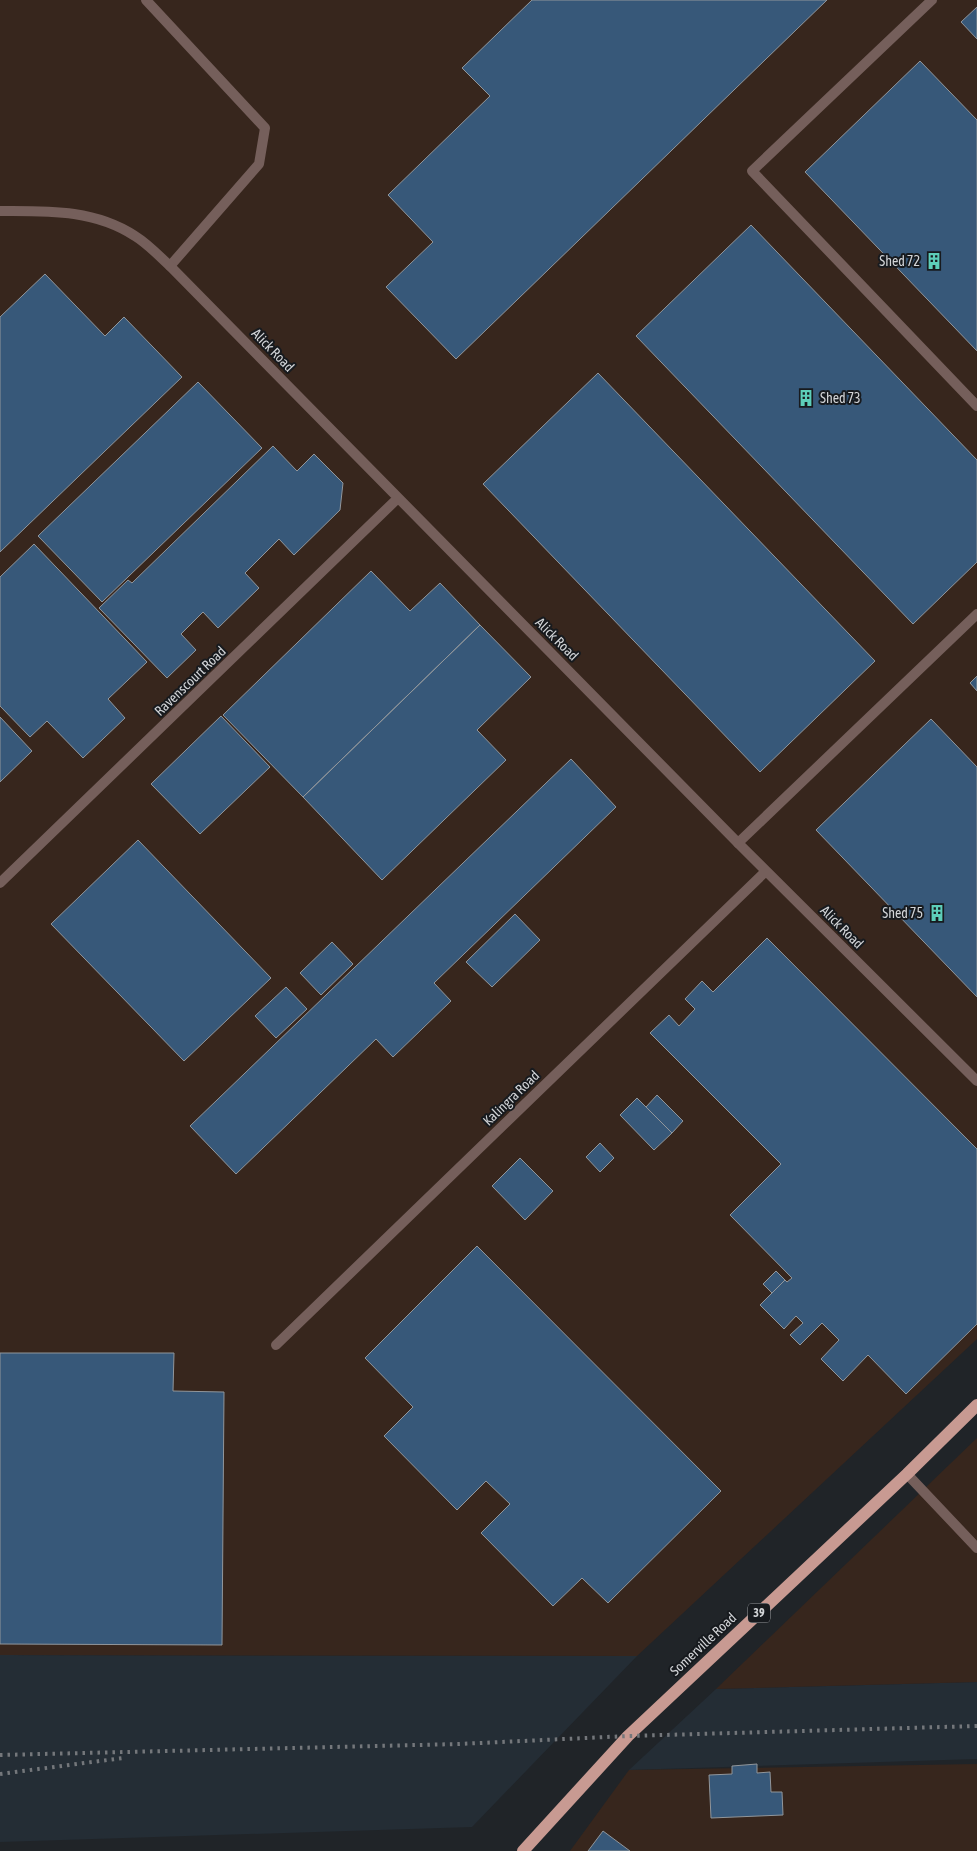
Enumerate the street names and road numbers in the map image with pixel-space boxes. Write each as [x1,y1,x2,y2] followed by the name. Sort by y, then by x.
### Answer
[249,325,297,375] street label: Alick Road
[532,614,582,664] street label: Alick Road
[151,643,229,719] street label: Ravenscourt Road
[817,902,867,952] street label: Alick Road
[480,1067,542,1129] street label: Kalingra Road
[748,1604,770,1622] road number: 39
[667,1609,739,1679] street label: Somerville Road

